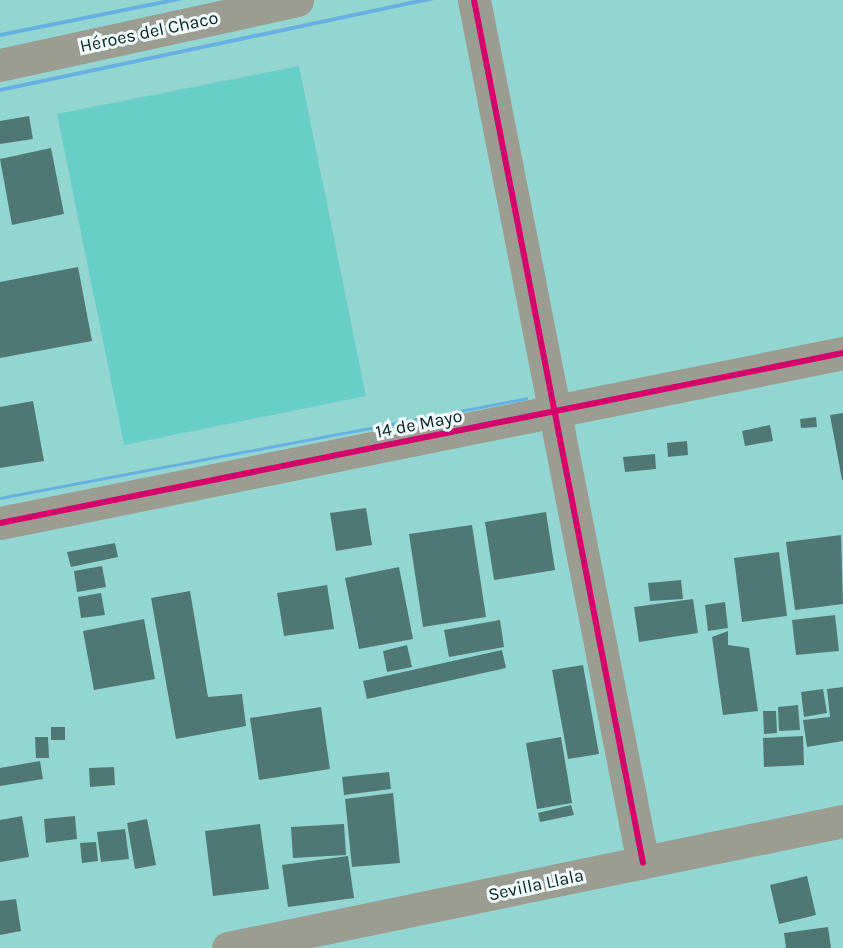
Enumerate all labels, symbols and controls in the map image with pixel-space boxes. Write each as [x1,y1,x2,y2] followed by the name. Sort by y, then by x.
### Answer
[78,7,220,57] street label: Héroes del Chaco
[374,405,464,443] street label: 14 de Mayo
[486,864,586,906] street label: Sevilla Llala

